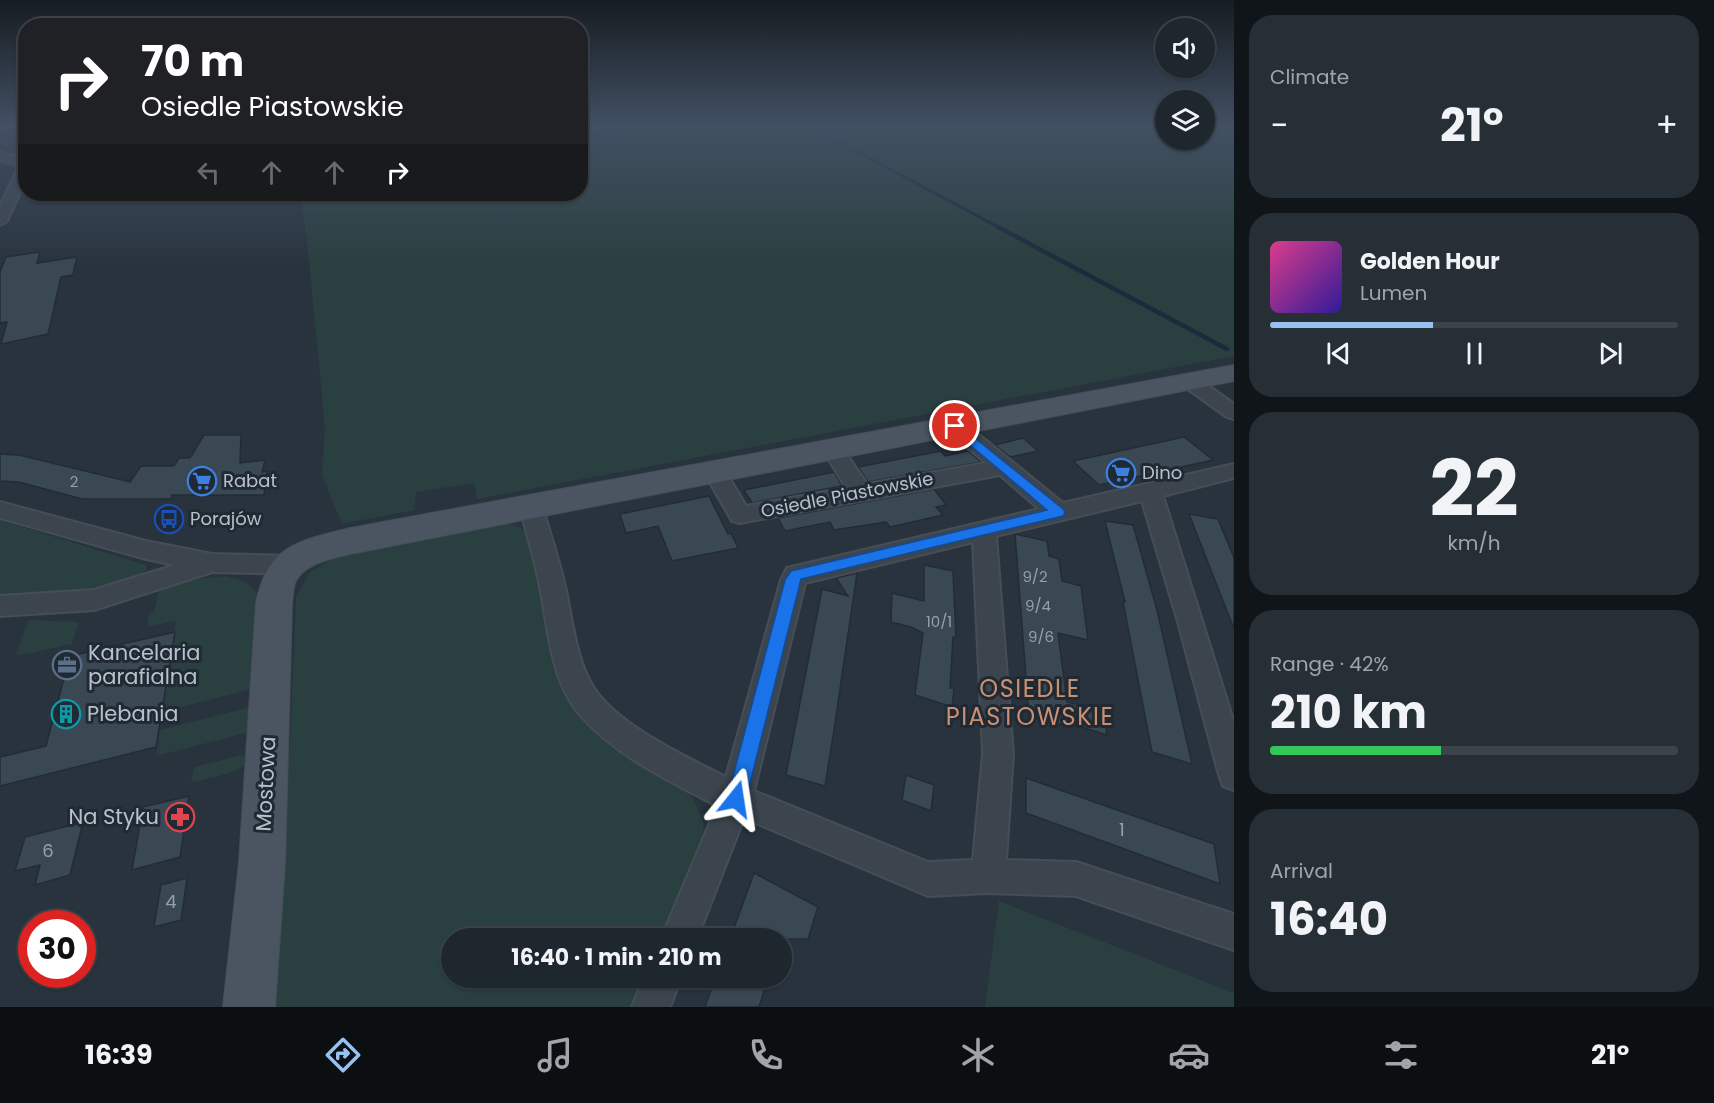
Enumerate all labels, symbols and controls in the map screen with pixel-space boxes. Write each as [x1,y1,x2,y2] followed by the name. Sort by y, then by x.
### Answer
[1155,18,1215,150] map controls
[1155,18,1215,78] button: sound
[141,32,244,91] text: 70 m
[42,42,120,120] icon: right
[1270,63,1349,91] text: Climate
[141,88,404,125] text: Osiedle Piastowskie
[1155,90,1215,150] button: layers
[1440,94,1504,157] text: 21°
[1270,102,1288,149] text: −
[1655,102,1678,149] text: +
[192,156,225,189] icon: left
[255,156,288,189] icon: ahead
[318,156,351,189] icon: ahead
[381,156,414,189] icon: right
[1360,246,1500,277] text: Golden Hour
[1360,279,1427,307] text: Lumen
[1322,337,1355,370] icon: previous
[1458,337,1491,370] icon: pause
[1594,337,1627,370] icon: next
[929,400,980,451] pin
[938,409,971,442] icon: arrive
[1429,434,1519,543] text: 22
[1105,457,1137,489] supermarket icon: Dino
[1142,460,1182,485] place label: Dino
[186,465,218,497] supermarket icon: Rabat
[759,466,935,523] street label: Osiedle Piastowskie
[223,468,277,493] place label: Rabat
[70,471,78,492] house number: 2
[153,503,185,535] bus stop icon: Porajów
[190,506,262,531] place label: Porajów
[1447,529,1501,557] text: km/h
[1022,566,1048,587] house number: 9/2
[1025,595,1051,616] house number: 9/4
[926,611,952,632] house number: 10/1
[1028,626,1054,647] house number: 9/6
[88,638,201,691] place label: Kancelaria parafialna
[51,649,83,681] office icon: Kancelaria parafialna
[1270,650,1389,678] text: Range · 42%
[946,672,1114,733] district label: OSIEDLE PIASTOWSKIE
[1270,681,1427,744] text: 210 km
[50,698,82,730] building icon: Plebania
[87,699,179,728] place label: Plebania
[249,736,282,832] street label: Mostowa
[704,767,768,831] position arrow
[164,801,196,833] pharmacy icon: Na Styku
[68,802,159,831] place label: Na Styku
[1119,817,1125,842] house number: 1
[42,838,54,863] house number: 6
[1270,857,1333,885] text: Arrival
[1270,888,1388,951] text: 16:40
[165,889,177,914] house number: 4
[18,910,96,988] speed limit sign: 30
[511,942,722,973] text: 16:40 · 1 min · 210 m
[322,1034,364,1076] icon: directions
[534,1034,576,1076] icon: music
[745,1034,787,1076] icon: phone
[957,1034,999,1076] icon: climate
[1168,1034,1210,1076] icon: car
[1380,1034,1422,1076] icon: filters
[85,1036,153,1073] text: 16:39
[1591,1036,1629,1073] text: 21°

